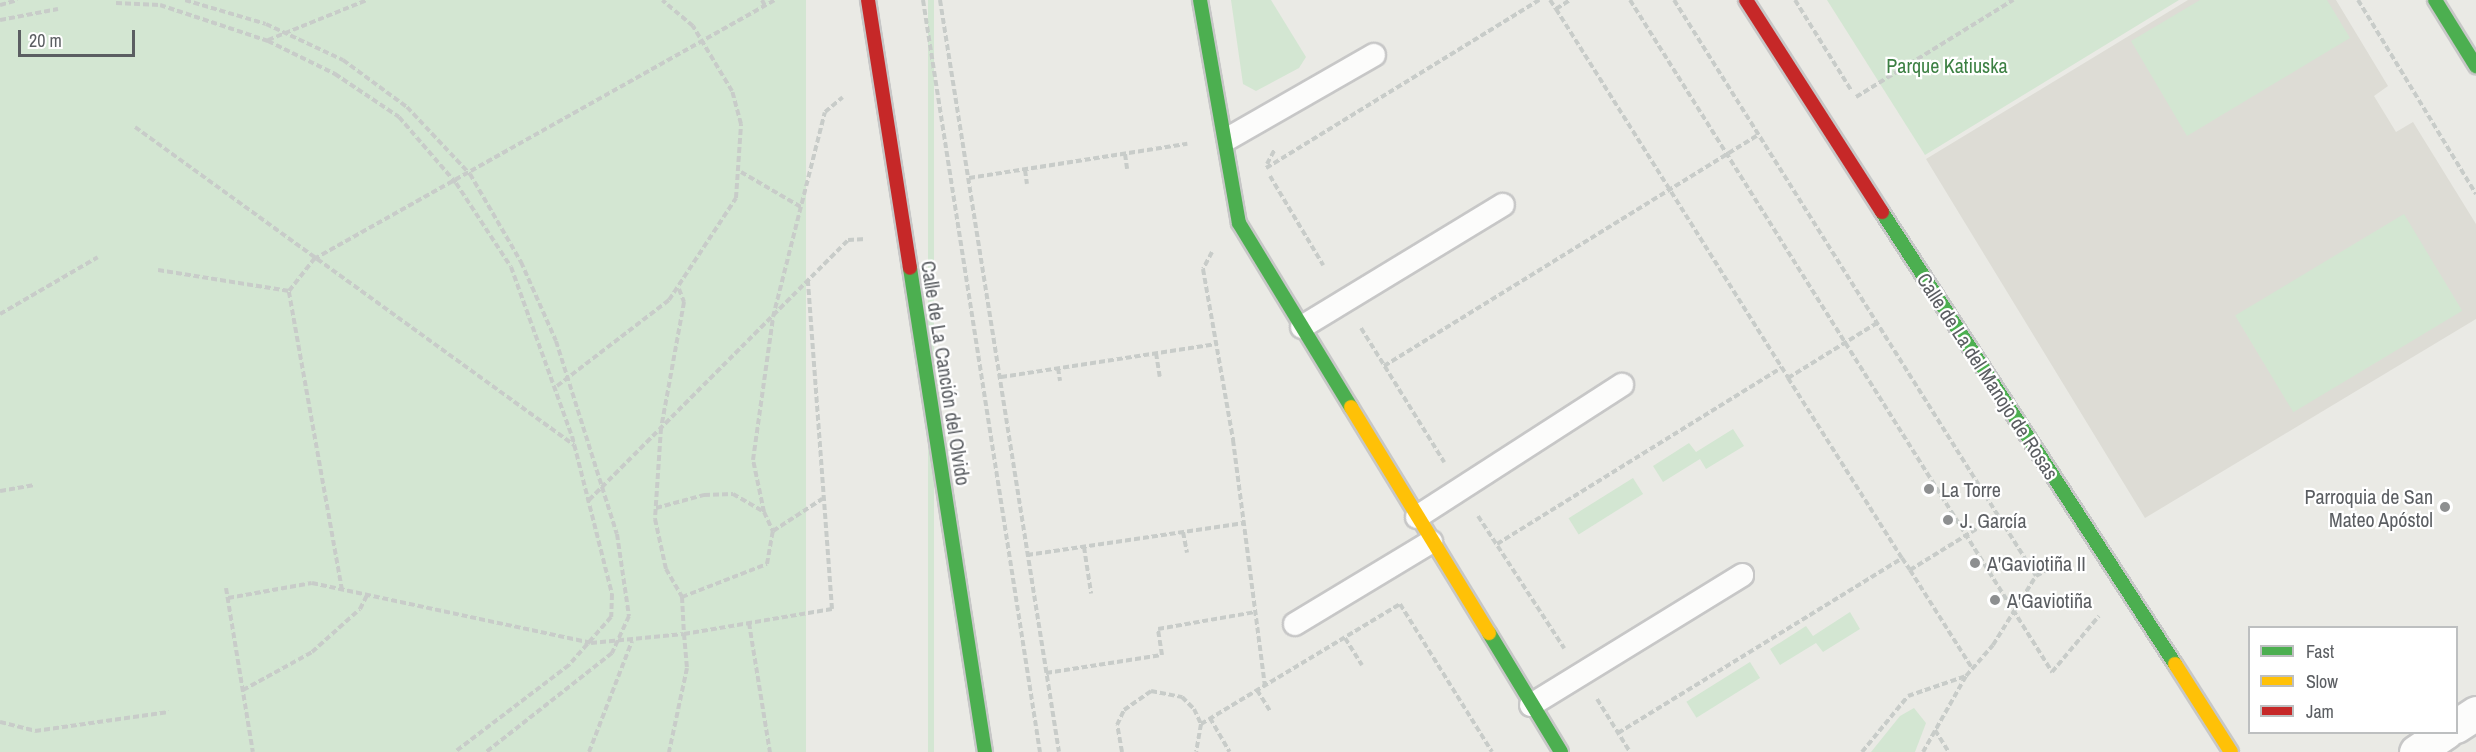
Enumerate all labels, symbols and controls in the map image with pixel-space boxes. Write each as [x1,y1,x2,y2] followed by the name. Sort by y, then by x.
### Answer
[21,18,138,56] scale bar
[29,28,62,53] text: 20 m
[1886,53,2008,77] park label: Parque Katiuska
[916,259,976,487] street label: Calle de La Canción del Olvido
[1912,268,2064,484] street label: Calle de La del Manojo de Rosas
[1941,477,2001,501] place label: La Torre
[1922,482,1936,496] marker: La Torre
[2304,484,2433,531] place label: Parroquia de San Mateo Apóstol
[2438,500,2452,514] marker: Parroquia de San Mateo Apóstol
[1960,508,2027,532] place label: J. García
[1941,513,1955,527] marker: J. García
[1987,551,2086,575] place label: A'Gaviotiña II
[1968,556,1982,570] marker: A'Gaviotiña II
[2007,588,2092,612] place label: A'Gaviotiña
[1988,593,2002,607] marker: A'Gaviotiña
[2248,626,2458,734] legend
[2306,639,2334,664] text: Fast
[2306,669,2338,694] text: Slow
[2306,699,2334,724] text: Jam

